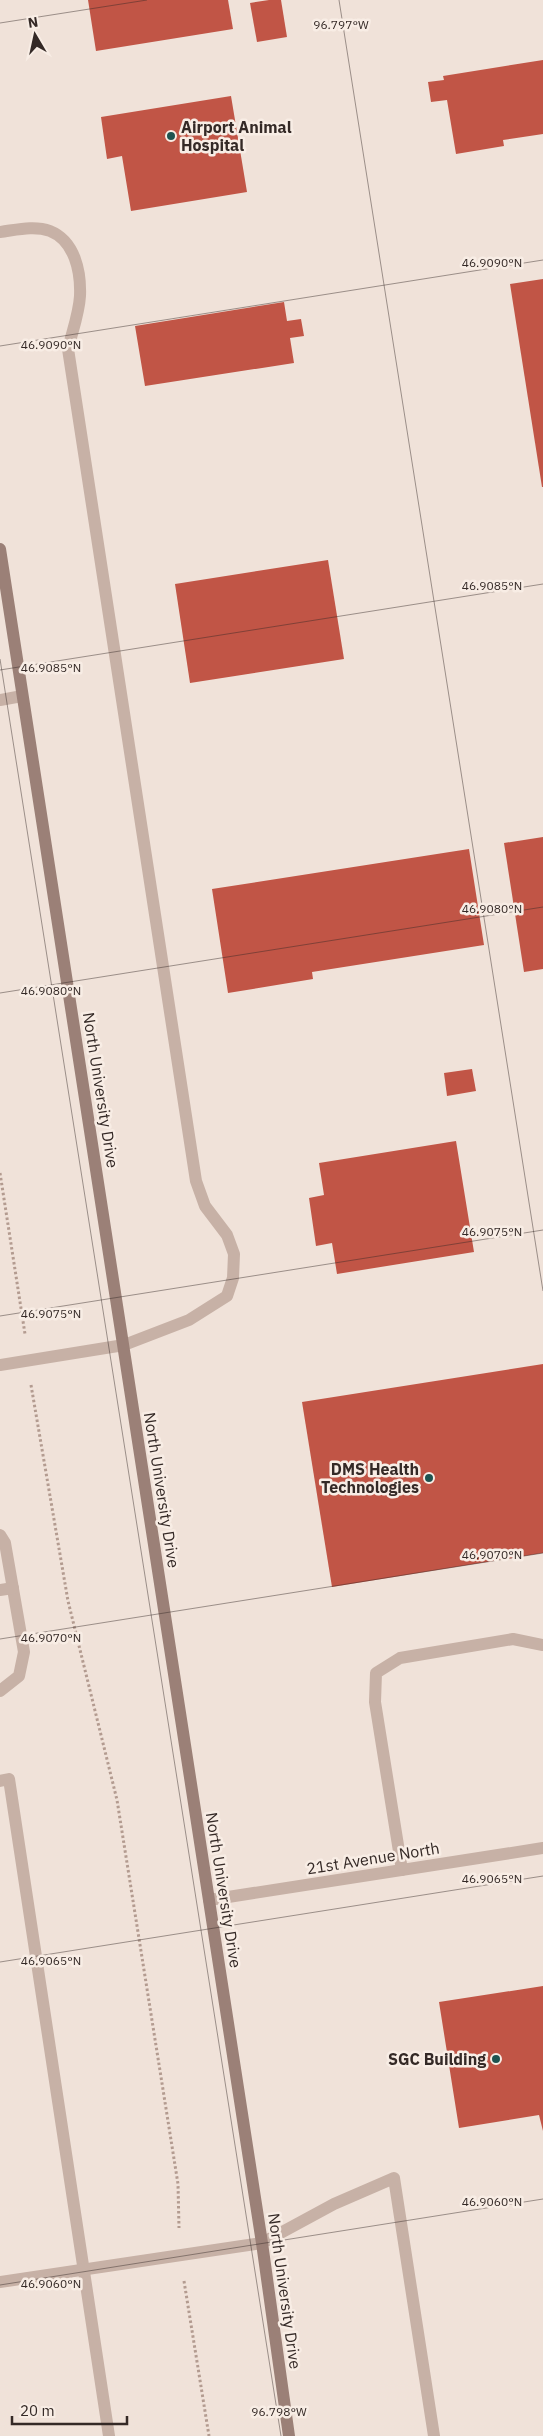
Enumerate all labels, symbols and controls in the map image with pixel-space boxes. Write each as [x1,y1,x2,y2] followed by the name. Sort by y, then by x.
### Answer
[10,10,60,60] north arrow
[27,12,39,32] text: N
[313,17,369,32] text: 96.797°W
[181,117,292,155] place label: Airport Animal Hospital
[165,130,177,142] marker: Airport Animal Hospital
[462,255,522,270] text: 46.9090°N
[21,337,81,352] text: 46.9090°N
[462,578,522,593] text: 46.9085°N
[21,660,81,675] text: 46.9085°N
[462,901,522,916] text: 46.9080°N
[21,983,81,998] text: 46.9080°N
[79,1011,123,1169] street label: North University Drive
[462,1224,522,1239] text: 46.9075°N
[21,1306,81,1321] text: 46.9075°N
[140,1411,184,1569] street label: North University Drive
[321,1459,419,1497] place label: DMS Health Technologies
[423,1472,435,1484] marker: DMS Health Technologies
[462,1547,522,1562] text: 46.9070°N
[21,1630,81,1645] text: 46.9070°N
[202,1811,246,1969] street label: North University Drive
[305,1838,441,1878] street label: 21st Avenue North
[462,1871,522,1886] text: 46.9065°N
[21,1953,81,1968] text: 46.9065°N
[388,2049,486,2069] place label: SGC Building
[490,2053,502,2065] marker: SGC Building
[462,2194,522,2209] text: 46.9060°N
[264,2212,306,2370] street label: North University Drive
[21,2276,81,2291] text: 46.9060°N
[12,2394,128,2426] scale bar
[20,2401,55,2420] text: 20 m
[251,2404,307,2419] text: 96.798°W

